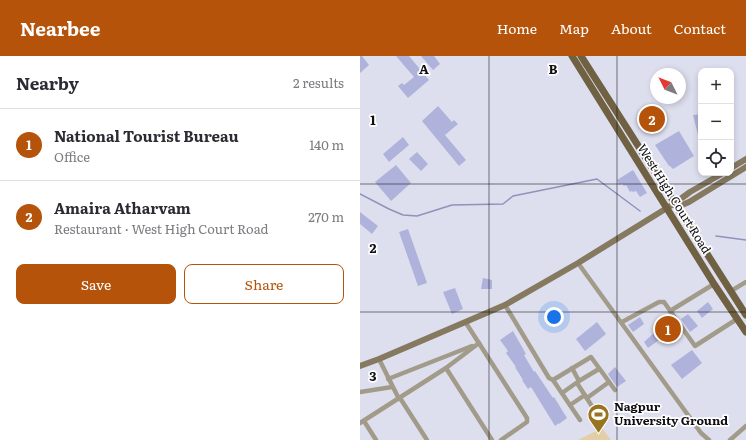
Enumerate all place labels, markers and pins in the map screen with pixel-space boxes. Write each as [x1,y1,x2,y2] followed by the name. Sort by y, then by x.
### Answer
[639,104,665,134] pin: 2
[655,314,681,344] pin: 1
[614,397,728,429] place label: Nagpur University Ground
[585,401,611,434] sports icon: Nagpur University Ground

